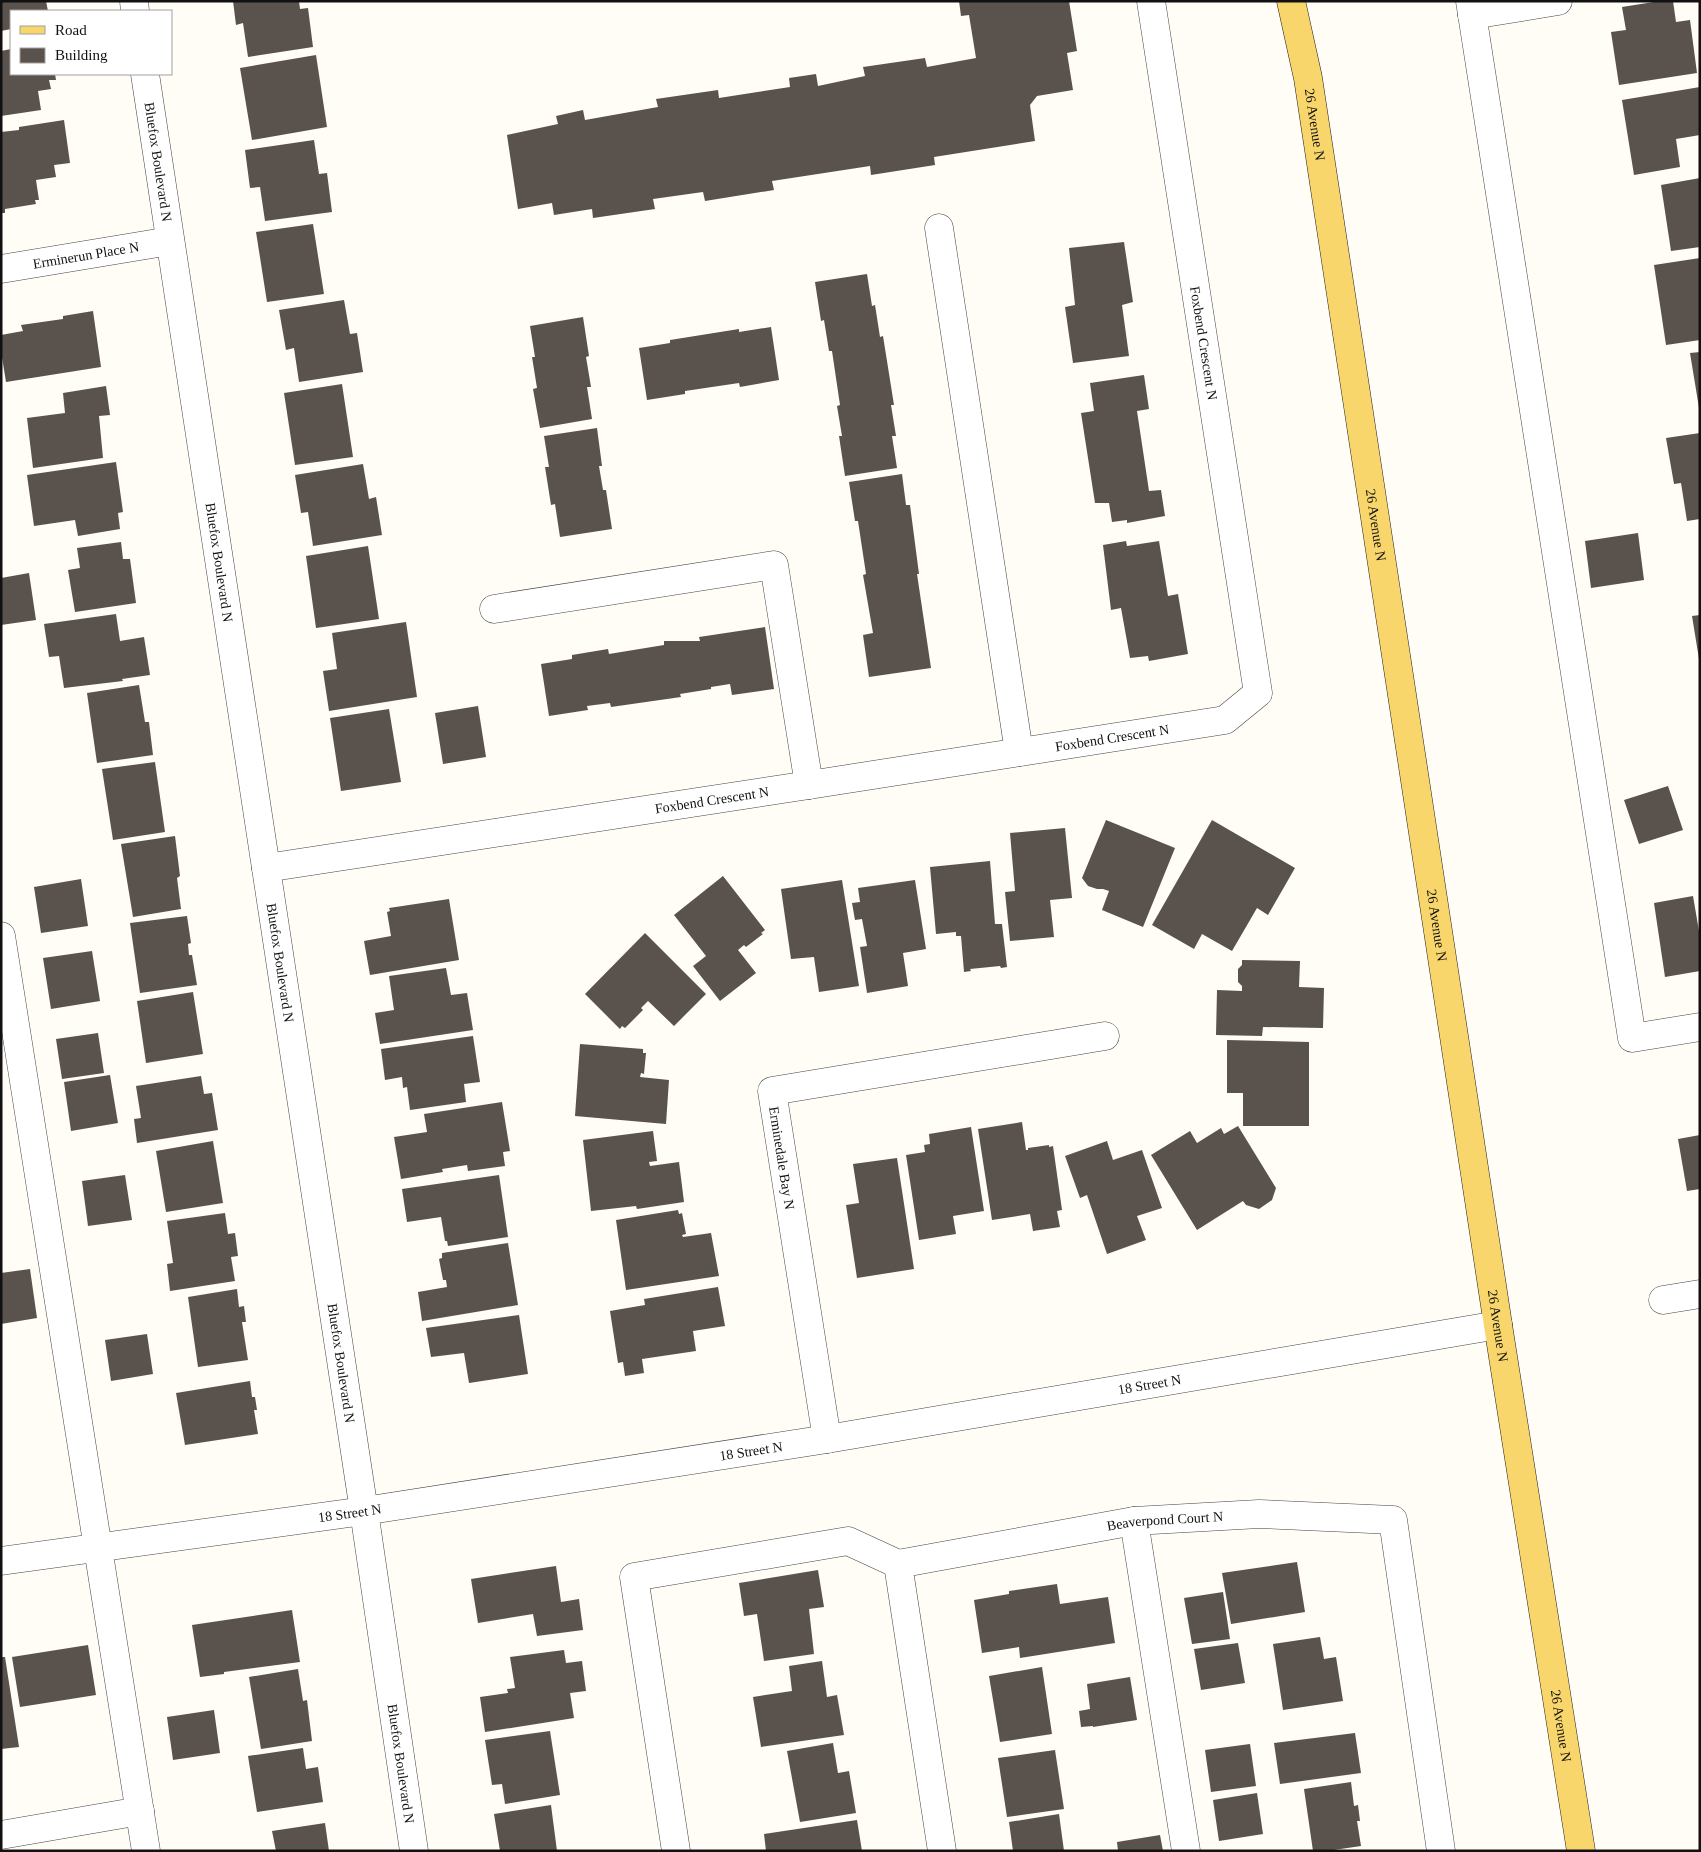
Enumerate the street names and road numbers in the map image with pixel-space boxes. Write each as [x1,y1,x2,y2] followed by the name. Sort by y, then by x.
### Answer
[1302,88,1328,162] street label: 26 Avenue N
[141,101,174,223] street label: Bluefox Boulevard N
[32,239,140,272] street label: Erminerun Place N
[1187,285,1220,401] street label: Foxbend Crescent N
[1363,488,1389,562] street label: 26 Avenue N
[202,502,235,623] street label: Bluefox Boulevard N
[1054,722,1170,754] street label: Foxbend Crescent N
[654,784,770,816] street label: Foxbend Crescent N
[1424,888,1450,963] street label: 26 Avenue N
[263,902,296,1024] street label: Bluefox Boulevard N
[766,1105,797,1211] street label: Erminedale Bay N
[1485,1289,1511,1363] street label: 26 Avenue N
[324,1302,357,1424] street label: Bluefox Boulevard N
[1117,1372,1182,1397] street label: 18 Street N
[718,1439,784,1464] street label: 18 Street N
[317,1501,383,1525] street label: 18 Street N
[1106,1509,1223,1534] street label: Beaverpond Court N
[1548,1689,1574,1763] street label: 26 Avenue N
[384,1703,417,1825] street label: Bluefox Boulevard N

